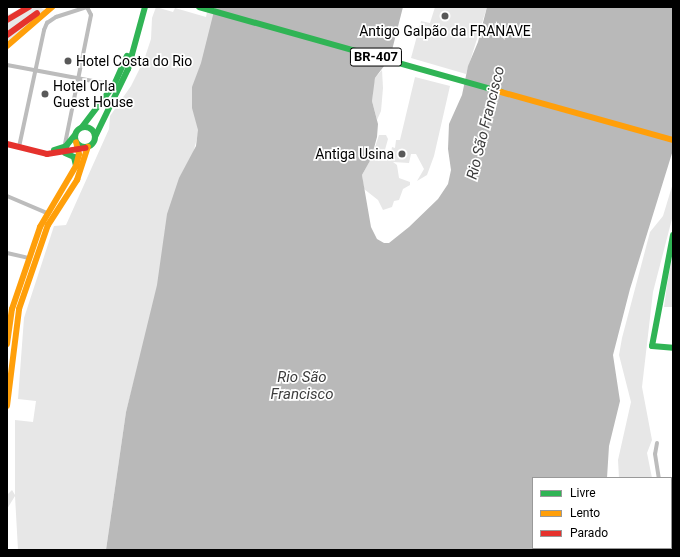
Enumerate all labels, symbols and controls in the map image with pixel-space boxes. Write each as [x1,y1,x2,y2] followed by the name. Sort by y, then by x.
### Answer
[440,11,450,21] marker: Antigo Galpão da FRANAVE
[359,23,531,39] place label: Antigo Galpão da FRANAVE
[349,46,403,68] road number: BR-407
[76,53,192,69] place label: Hotel Costa do Rio
[63,56,73,66] marker: Hotel Costa do Rio
[463,65,509,181] water label: Rio São Francisco
[53,78,133,110] place label: Hotel Orla Guest House
[40,89,50,99] marker: Hotel Orla Guest House
[315,146,394,162] place label: Antiga Usina
[397,149,407,159] marker: Antiga Usina
[270,368,334,403] water label: Rio São Francisco
[532,477,672,549] legend
[570,486,596,500] text: Livre
[570,506,600,520] text: Lento
[570,526,608,540] text: Parado

